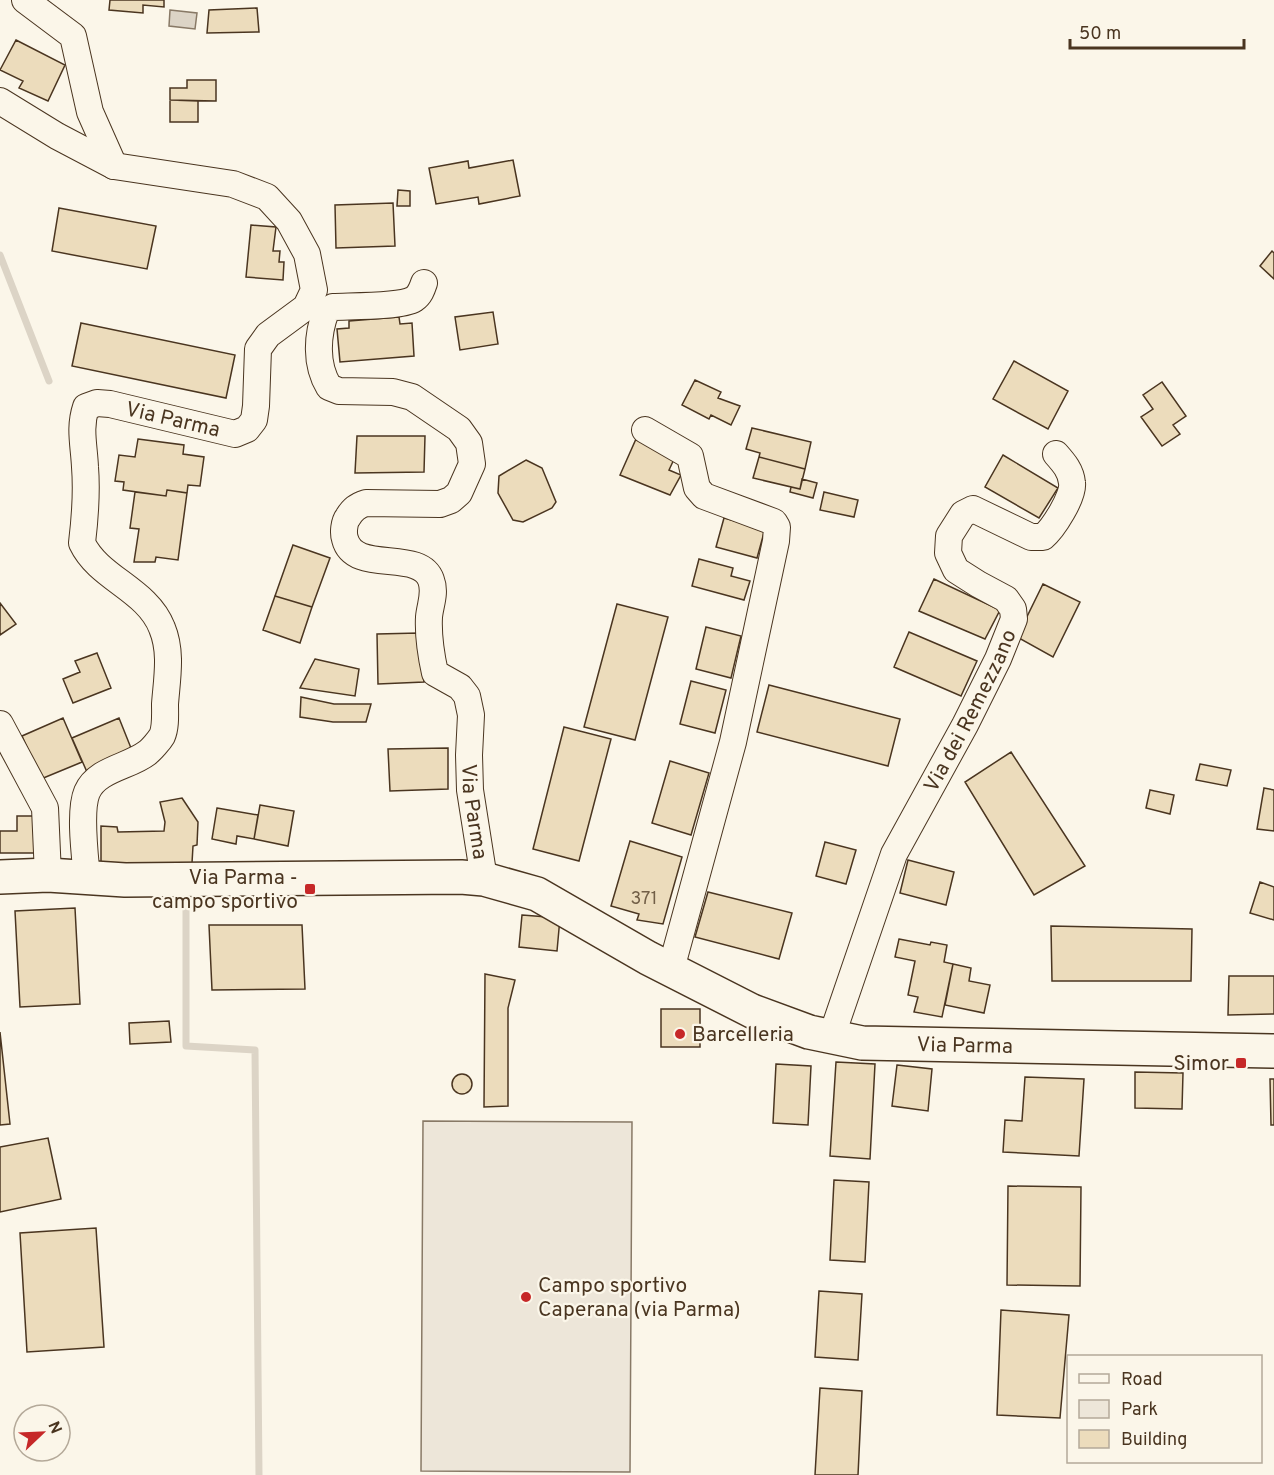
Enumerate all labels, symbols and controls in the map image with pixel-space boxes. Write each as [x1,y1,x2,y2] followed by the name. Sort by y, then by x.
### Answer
[1070,12,1244,50] scale bar
[1079,23,1121,46] text: 50 m
[123,396,223,444] street label: Via Parma
[919,626,1023,797] street label: Via dei Remezzano
[454,763,493,861] street label: Via Parma
[152,865,298,916] place label: Via Parma - campo sportivo
[303,882,317,896] marker: Via Parma - campo sportivo
[630,888,658,911] house number: 371
[692,1022,794,1049] place label: Barcelleria
[673,1027,687,1041] marker: Barcelleria
[916,1032,1013,1061] street label: Via Parma
[1173,1051,1229,1078] place label: Simor
[1234,1056,1248,1070] marker: Simor
[538,1273,741,1324] place label: Campo sportivo Caperana (via Parma)
[519,1290,533,1304] marker: Campo sportivo Caperana (via Parma)
[1067,1355,1262,1463] legend
[1121,1369,1163,1392] text: Road
[1121,1399,1158,1422] text: Park
[12,1403,72,1463] north arrow
[43,1419,65,1437] text: N
[1121,1429,1187,1452] text: Building

